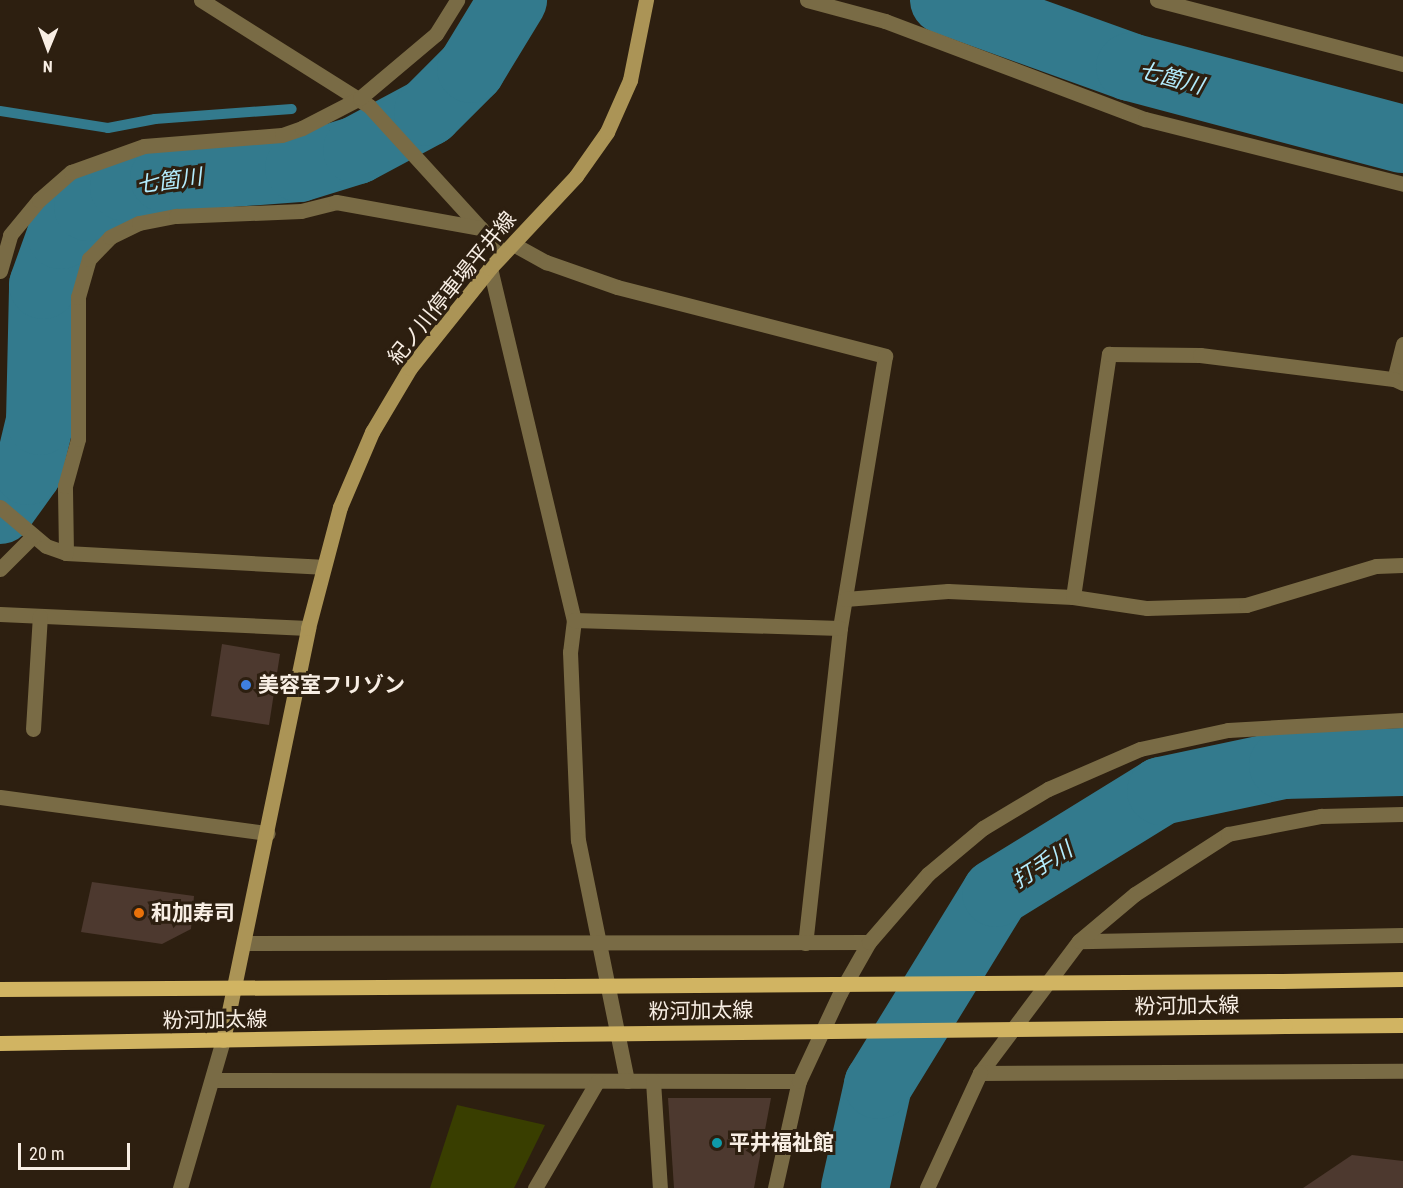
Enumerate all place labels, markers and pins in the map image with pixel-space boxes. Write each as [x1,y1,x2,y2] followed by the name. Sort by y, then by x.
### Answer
[258,672,405,698] place label: 美容室フリゾン
[239,678,253,692] marker: 美容室フリゾン
[151,900,235,926] place label: 和加寿司
[132,906,146,920] marker: 和加寿司
[729,1130,834,1156] place label: 平井福祉館
[710,1136,724,1150] marker: 平井福祉館

